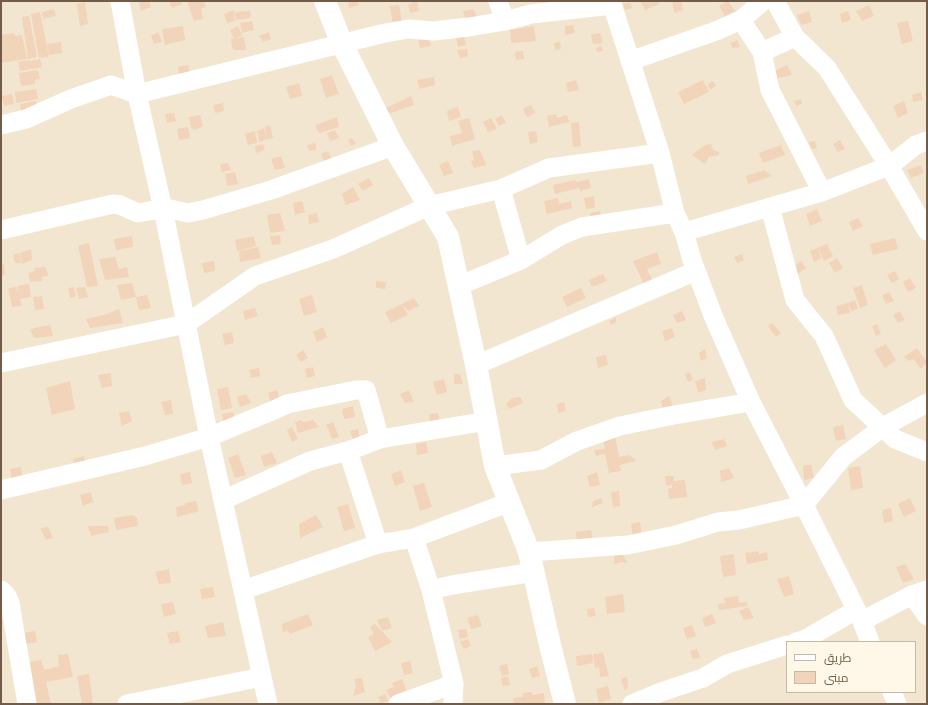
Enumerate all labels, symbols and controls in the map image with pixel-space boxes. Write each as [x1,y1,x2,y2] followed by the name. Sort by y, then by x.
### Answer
[786,641,916,693] legend
[824,651,851,665] text: طريق
[824,671,849,685] text: مبنى

